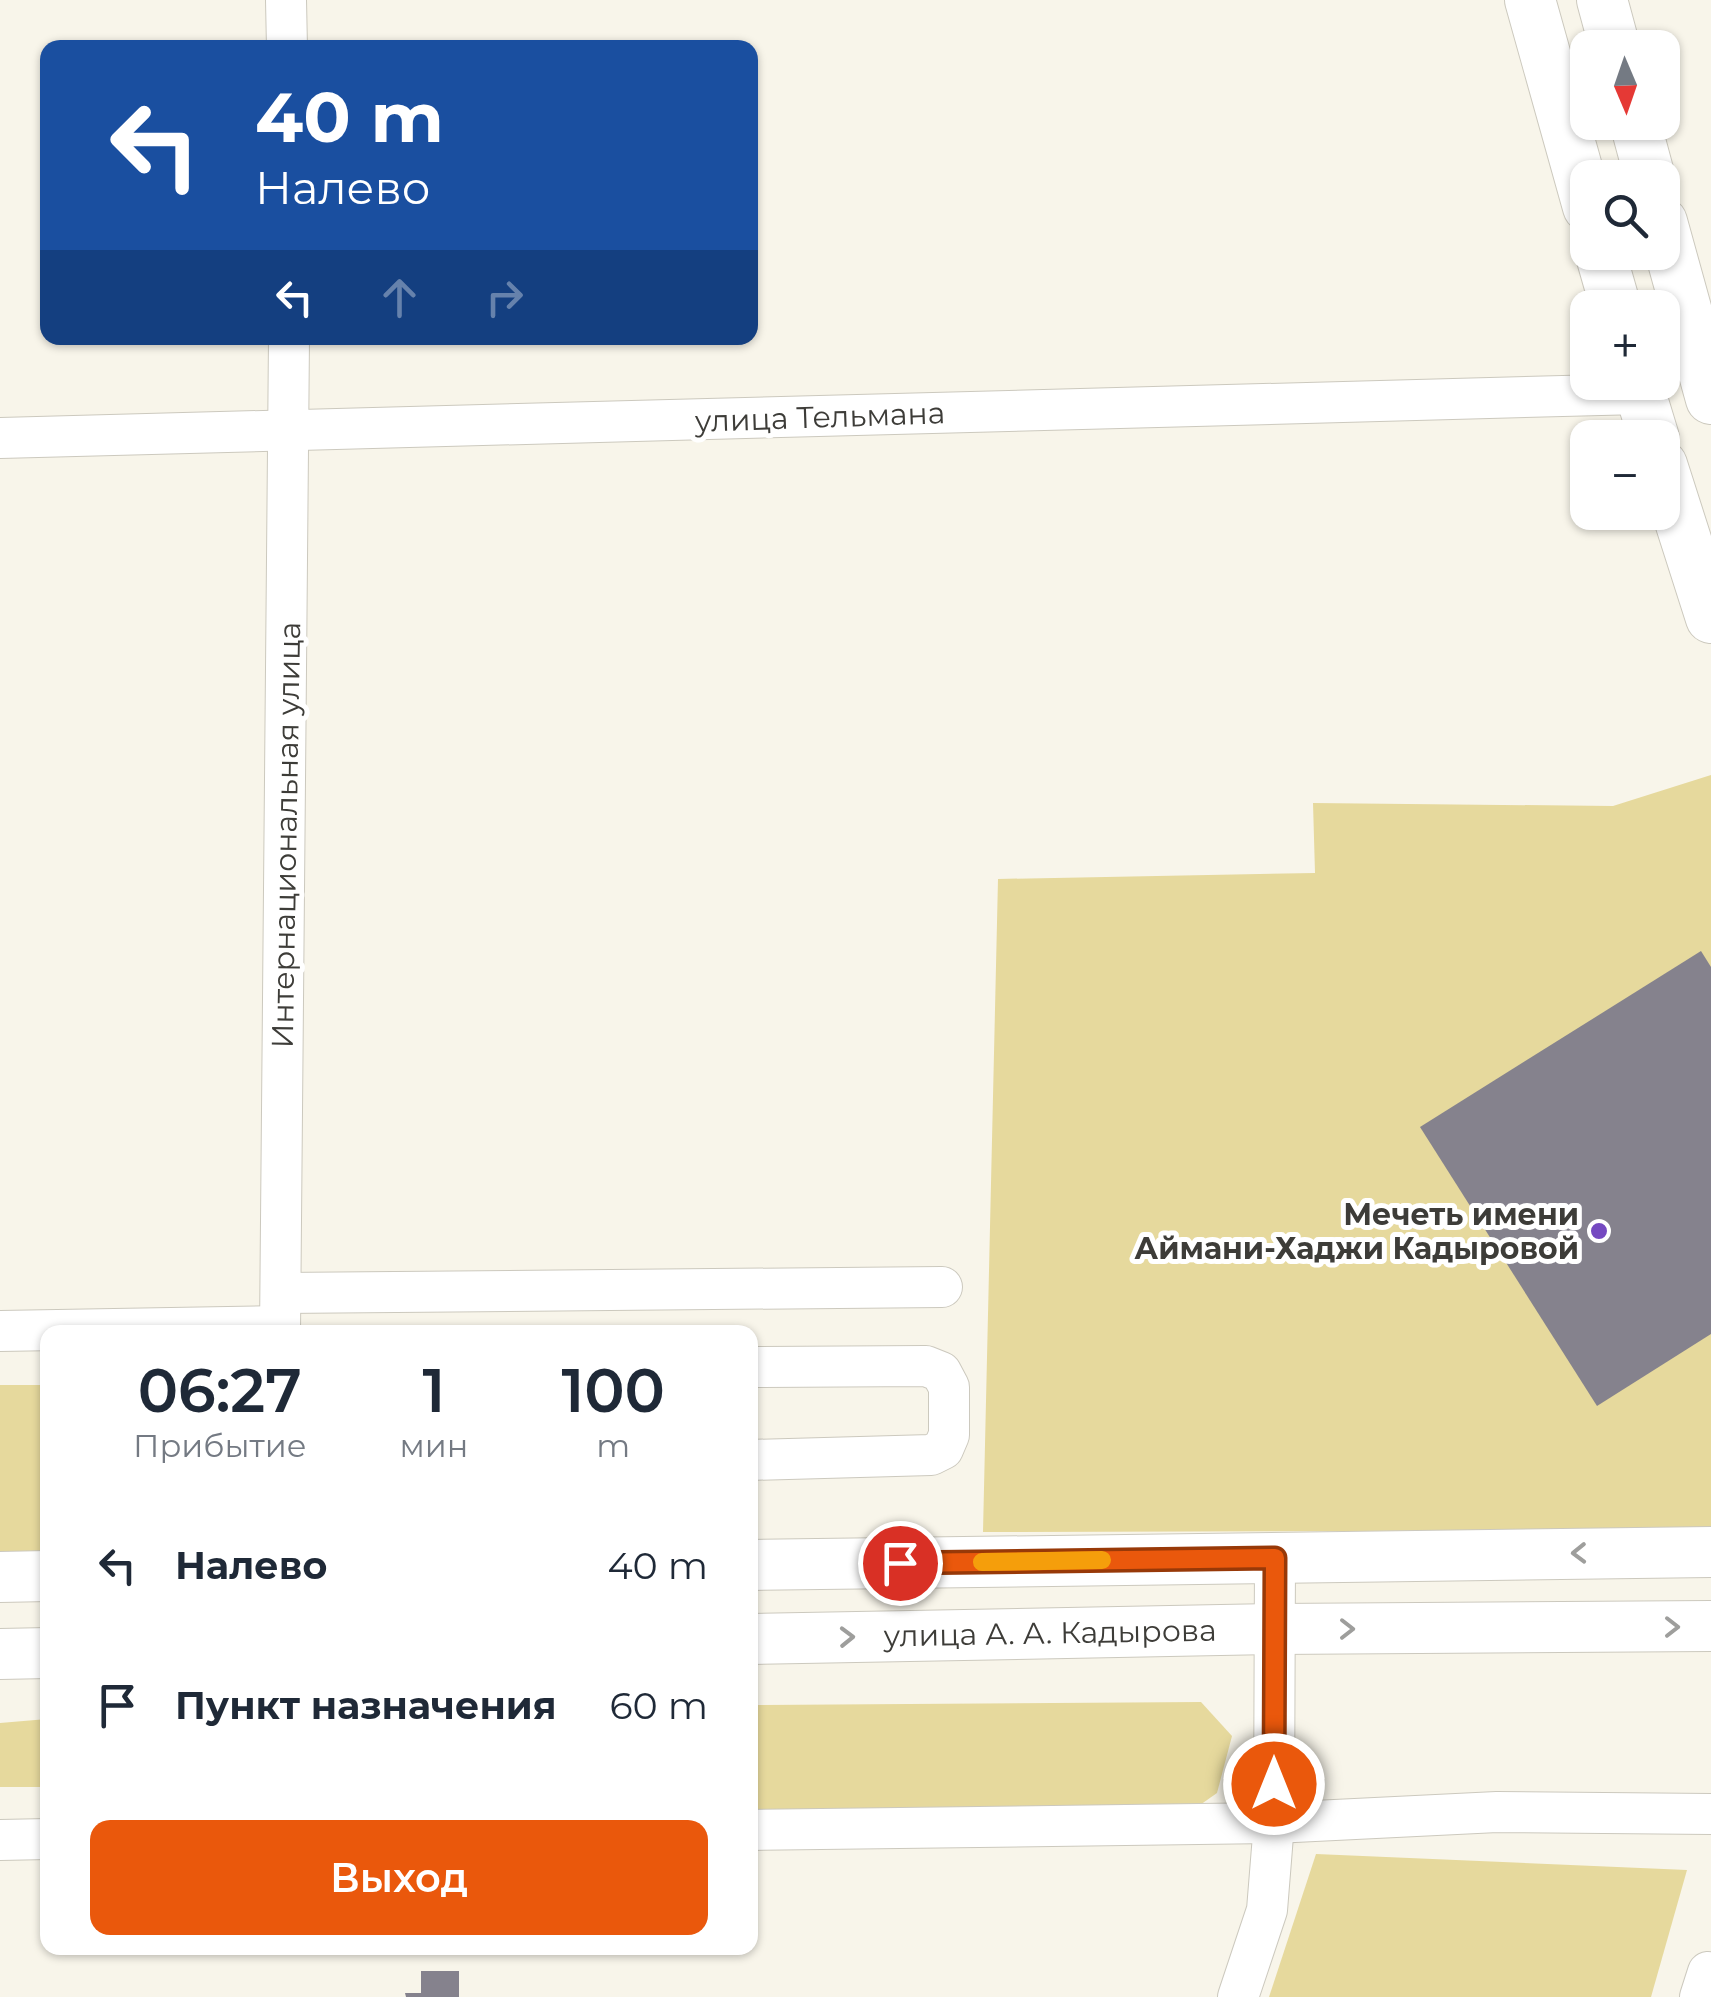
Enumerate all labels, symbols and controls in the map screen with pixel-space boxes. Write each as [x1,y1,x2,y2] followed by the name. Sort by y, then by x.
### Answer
[1570,30,1680,140] north arrow
[1570,30,1680,530] map controls
[255,74,444,160] text: 40 m
[90,80,220,210] icon: left
[255,160,430,215] text: Налево
[1570,160,1680,270] button: search
[267,270,322,325] icon: left
[372,270,427,325] icon: ahead
[477,270,532,325] icon: right
[1570,290,1680,400] button: +
[693,394,946,440] street label: улица Тельмана
[1570,420,1680,530] button: −
[264,621,308,1049] street label: Интернациональная улица
[1134,1196,1579,1267] place label: Мечеть имени Аймани-Хаджи Кадыровой
[1588,1220,1610,1242] marker: Мечеть имени Аймани-Хаджи Кадыровой
[138,1354,302,1427] text: 06:27
[423,1354,445,1427] text: 1
[561,1354,665,1427] text: 100
[133,1426,307,1465] text: Прибытие
[399,1426,468,1465] text: мин
[596,1426,630,1465] text: m
[858,1521,943,1606] pin
[873,1536,928,1591] icon: arrive
[90,1538,145,1593] icon: left
[175,1542,327,1589] text: Налево
[607,1542,708,1589] text: 40 m
[1570,1543,1586,1564] one-way arrow
[882,1612,1217,1654] street label: улица А. А. Кадырова
[1666,1616,1681,1638] one-way arrow
[1340,1618,1356,1639] one-way arrow
[840,1627,856,1648] one-way arrow
[90,1678,145,1733] icon: arrive
[175,1682,557,1729] text: Пункт назначения
[609,1682,708,1729] text: 60 m
[1222,1732,1326,1836] position arrow
[90,1820,708,1935] button: Выход

